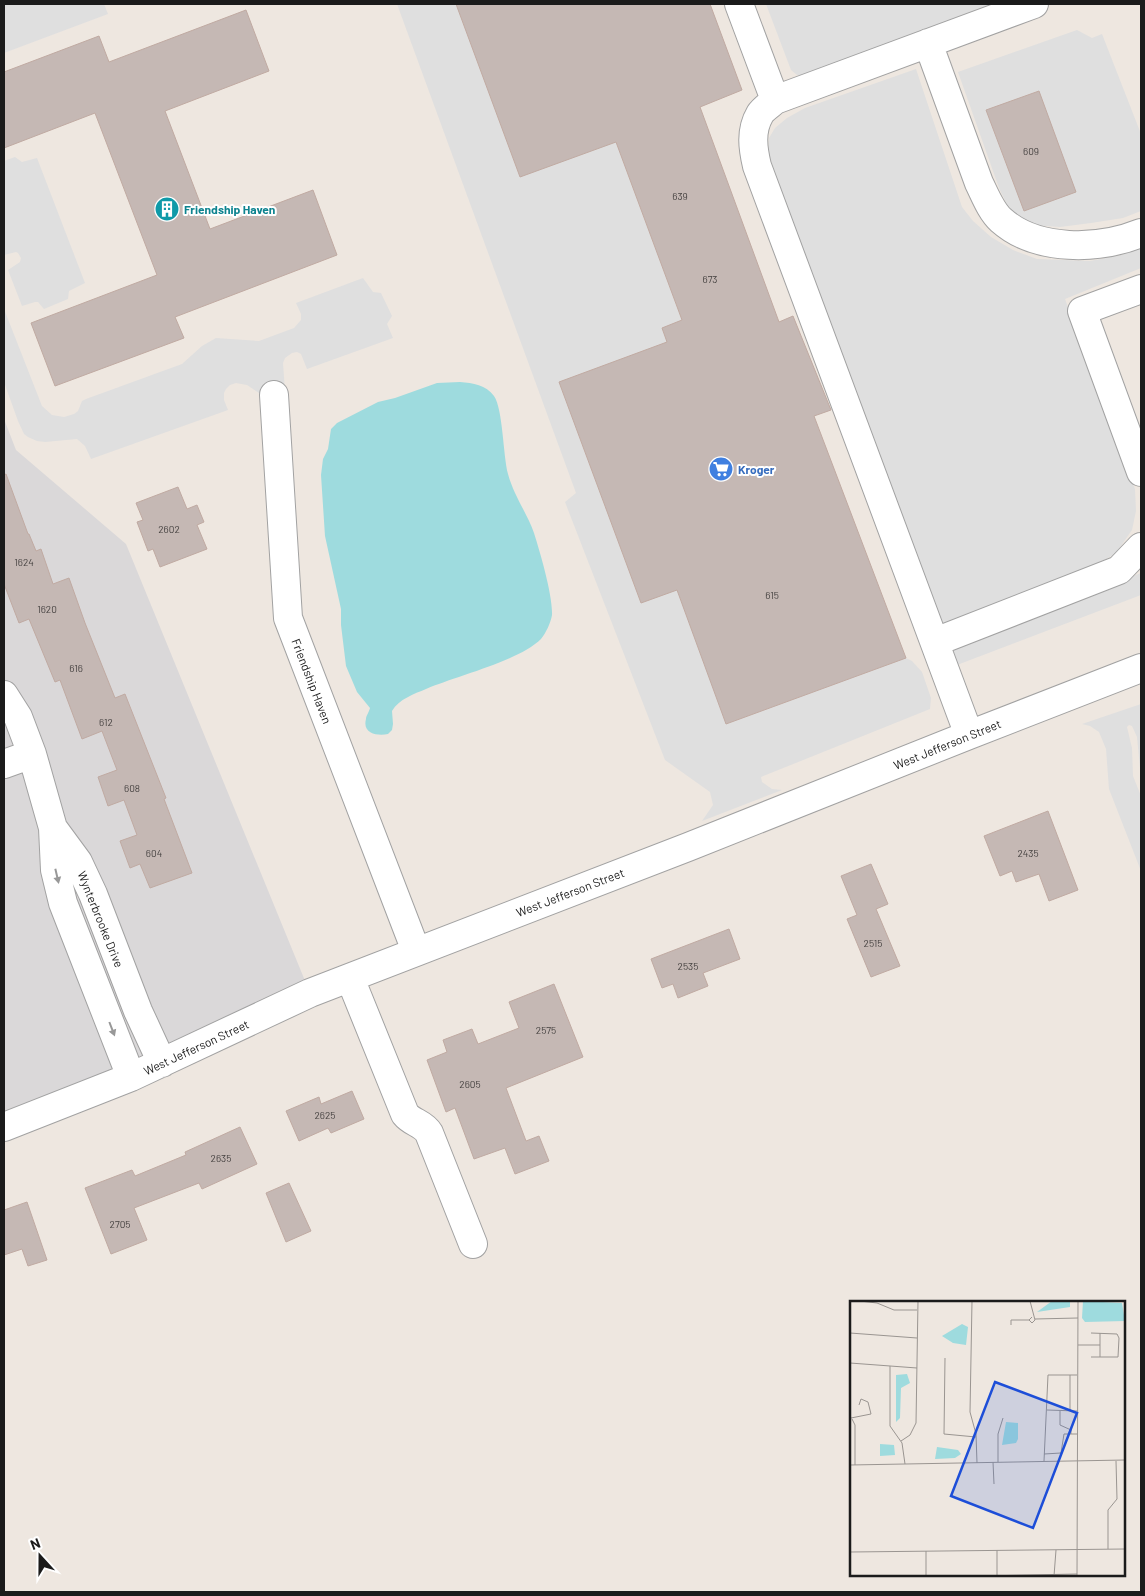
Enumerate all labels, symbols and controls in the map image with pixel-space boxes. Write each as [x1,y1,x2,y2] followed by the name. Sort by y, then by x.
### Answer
[1023,145,1039,157] house number: 609
[672,190,688,202] house number: 639
[154,196,180,222] building icon: Friendship Haven
[184,202,275,216] place label: Friendship Haven
[702,273,718,285] house number: 673
[708,456,734,482] supermarket icon: Kroger
[738,462,775,476] place label: Kroger
[158,523,180,535] house number: 2602
[14,556,34,568] house number: 1624
[765,589,779,601] house number: 615
[37,603,57,615] house number: 1620
[289,636,335,726] street label: Friendship Haven
[69,662,83,674] house number: 616
[99,716,113,728] house number: 612
[891,716,1003,772] street label: West Jefferson Street
[124,782,140,794] house number: 608
[146,847,162,859] house number: 604
[1017,847,1039,859] house number: 2435
[514,865,626,919] street label: West Jefferson Street
[53,869,61,884] one-way arrow
[75,869,127,969] street label: Wynterbrooke Drive
[864,937,882,949] house number: 2515
[678,960,698,972] house number: 2535
[141,1016,251,1078] street label: West Jefferson Street
[108,1022,116,1037] one-way arrow
[536,1024,556,1036] house number: 2575
[459,1078,481,1090] house number: 2605
[314,1109,336,1121] house number: 2625
[211,1152,231,1164] house number: 2635
[110,1218,130,1230] house number: 2705
[850,1301,1125,1576] inset map
[15,1531,65,1581] north arrow
[28,1534,43,1553] text: N

